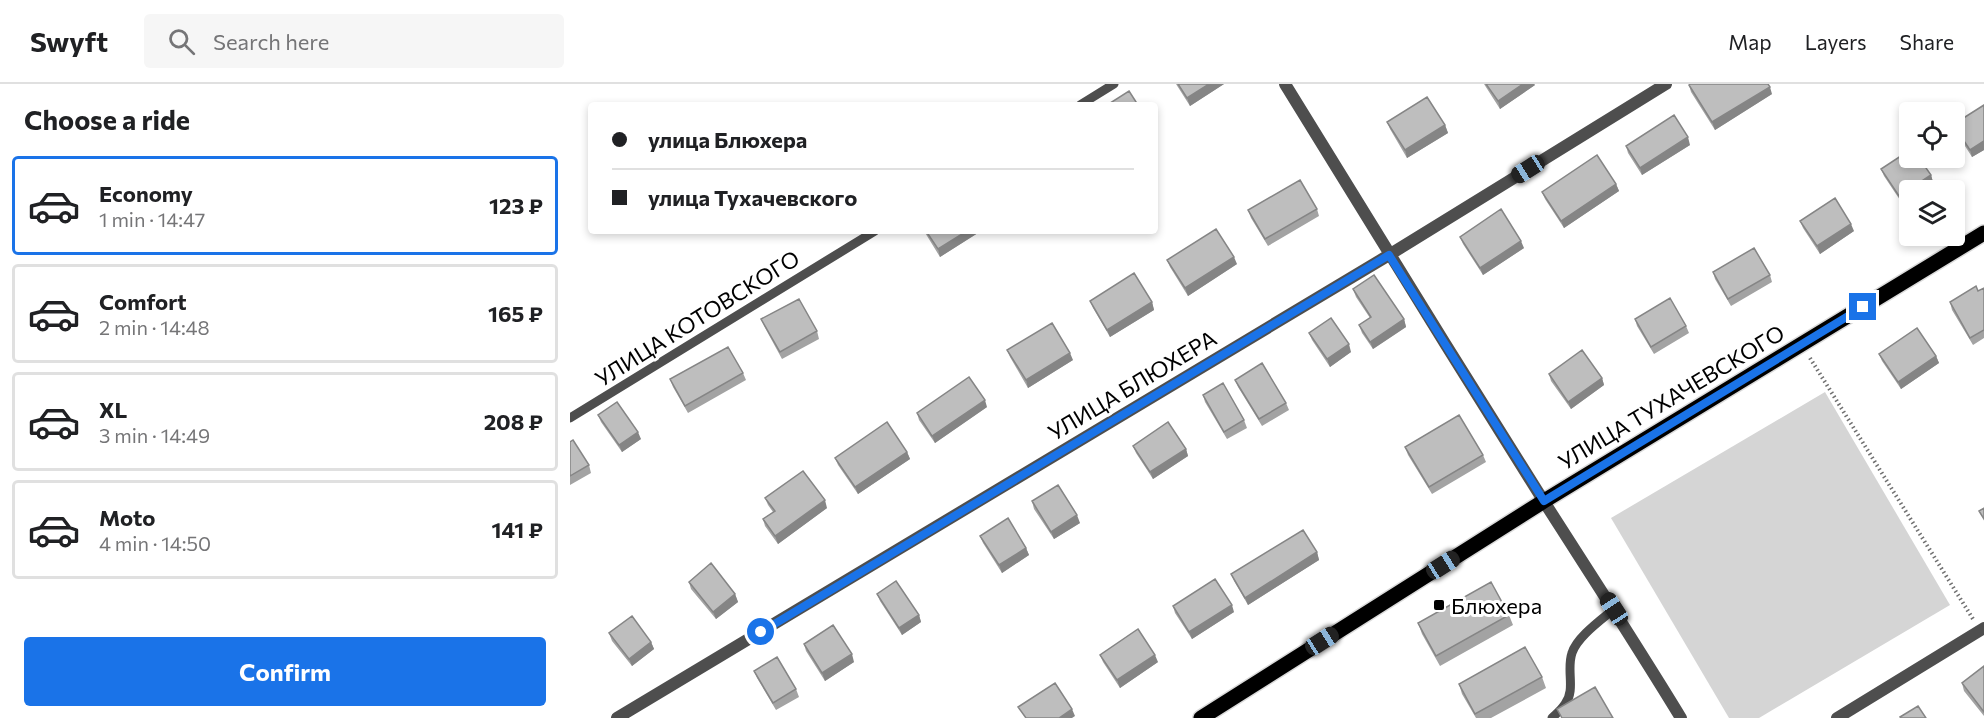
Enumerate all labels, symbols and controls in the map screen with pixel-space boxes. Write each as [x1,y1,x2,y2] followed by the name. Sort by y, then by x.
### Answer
[144,14,564,68] search box
[30,24,108,58] text: Swyft
[165,25,198,58] icon: search
[213,28,329,55] text: Search here
[1728,29,1772,54] text: Map
[1805,29,1867,54] text: Layers
[1900,29,1954,54] text: Share
[1899,102,1965,246] map controls
[1899,102,1965,168] button: locate
[24,103,190,136] text: Choose a ride
[648,126,807,153] text: улица Блюхера
[1508,152,1548,186] car
[27,179,81,233] icon: car
[99,180,193,207] text: Economy
[1899,180,1965,246] button: layers
[648,184,857,211] text: улица Тухачевского
[489,192,543,219] text: 123 ₽
[99,207,205,231] text: 1 min · 14:47
[590,244,804,392] street label: УЛИЦА КОТОВСКОГО
[27,287,81,341] icon: car
[99,288,187,315] text: Comfort
[1849,293,1876,320] route end
[488,300,543,327] text: 165 ₽
[99,315,210,339] text: 2 min · 14:48
[1553,319,1789,475] street label: УЛИЦА ТУХАЧЕВСКОГО
[1043,324,1221,446] street label: УЛИЦА БЛЮХЕРА
[27,395,81,449] icon: car
[99,396,127,423] text: XL
[484,408,543,435] text: 208 ₽
[99,423,210,447] text: 3 min · 14:49
[27,503,81,557] icon: car
[99,504,155,531] text: Moto
[492,516,543,543] text: 141 ₽
[99,531,211,555] text: 4 min · 14:50
[1423,548,1463,582] car
[1597,589,1631,629] car
[1451,592,1542,619] place label: Блюхера
[1432,598,1446,612] marker: Блюхера
[747,618,774,645] route start
[1302,624,1342,658] car
[24,637,546,706] button: Confirm

